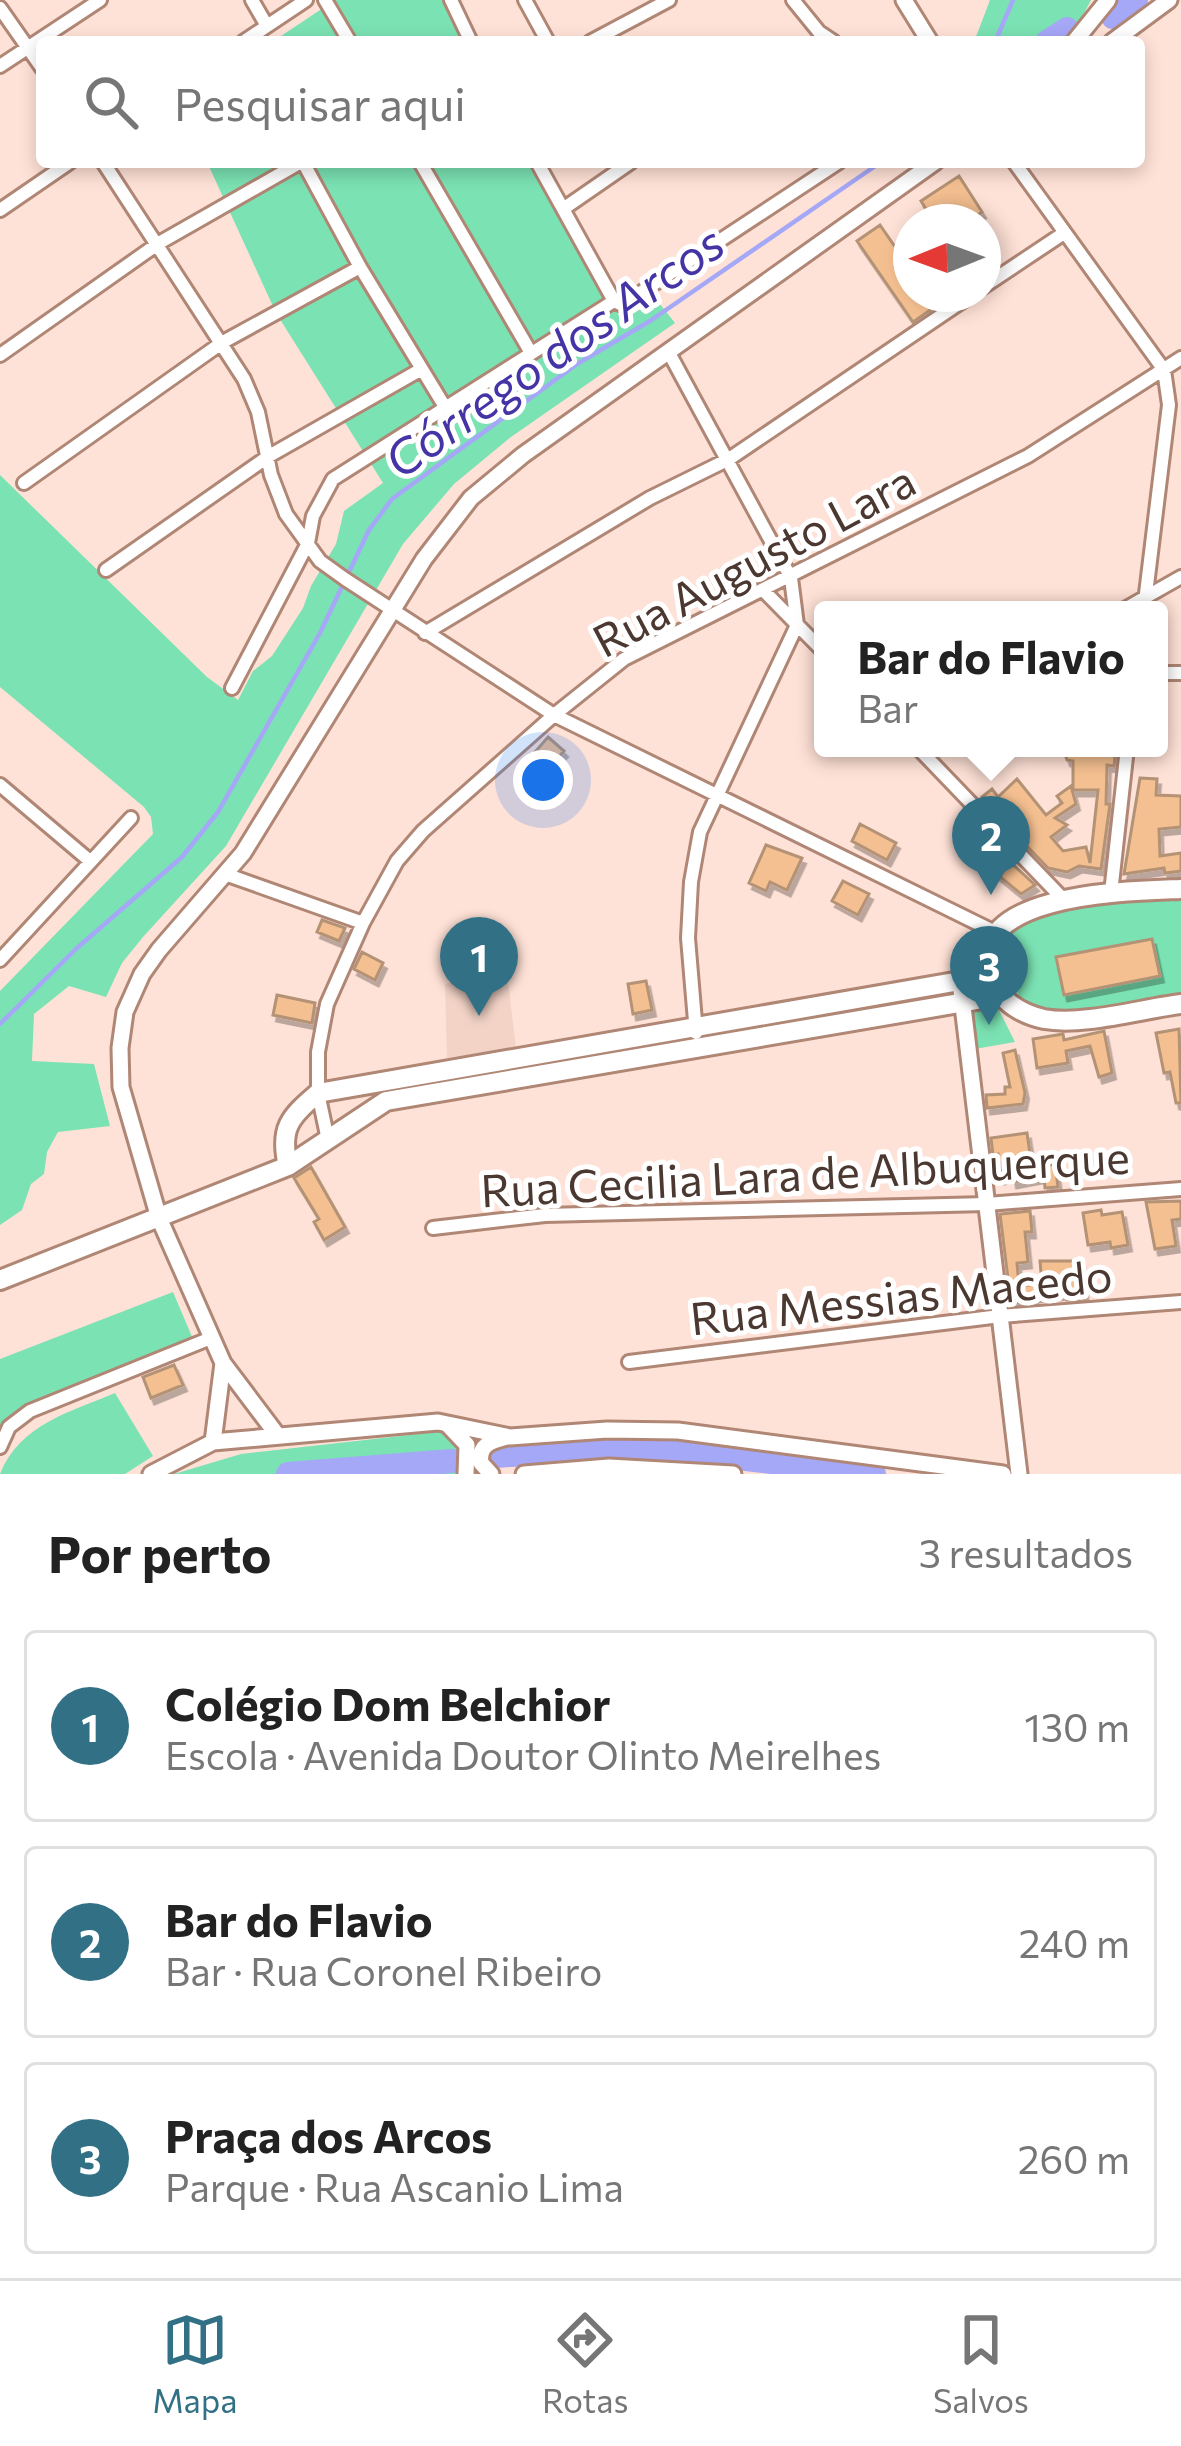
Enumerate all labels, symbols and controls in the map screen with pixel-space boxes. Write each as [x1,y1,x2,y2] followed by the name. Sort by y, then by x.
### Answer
[36,36,1145,168] search box
[78,69,144,135] icon: search
[174,75,466,130] text: Pesquisar aqui
[893,204,1001,312] north arrow
[372,211,734,489] water label: Córrego dos Arcos
[583,451,923,667] street label: Rua Augusto Lara
[814,601,1168,757] popup
[857,628,1125,683] text: Bar do Flavio
[857,683,918,731] text: Bar
[513,750,573,810] your location
[952,796,1030,895] pin: 2
[440,917,518,1016] pin: 1
[950,926,1028,1025] pin: 3
[479,1128,1131,1216] street label: Rua Cecilia Lara de Albuquerque
[687,1245,1115,1345] street label: Rua Messias Macedo
[48,1521,272,1584] text: Por perto
[919,1528,1133,1576] text: 3 resultados
[165,1675,611,1730] text: Colégio Dom Belchior
[81,1702,99,1750] text: 1
[1024,1702,1130,1750] text: 130 m
[165,1730,881,1778] text: Escola · Avenida Doutor Olinto Meirelhes
[165,1891,433,1946] text: Bar do Flavio
[79,1918,101,1966] text: 2
[1019,1918,1130,1966] text: 240 m
[165,1946,602,1994] text: Bar · Rua Coronel Ribeiro
[165,2107,492,2162] text: Praça dos Arcos
[79,2134,101,2182] text: 3
[1018,2134,1130,2182] text: 260 m
[165,2162,624,2210] text: Parque · Rua Ascanio Lima
[152,2307,238,2420] tab: Mapa
[542,2307,628,2420] tab: Rotas
[933,2307,1029,2420] tab: Salvos

